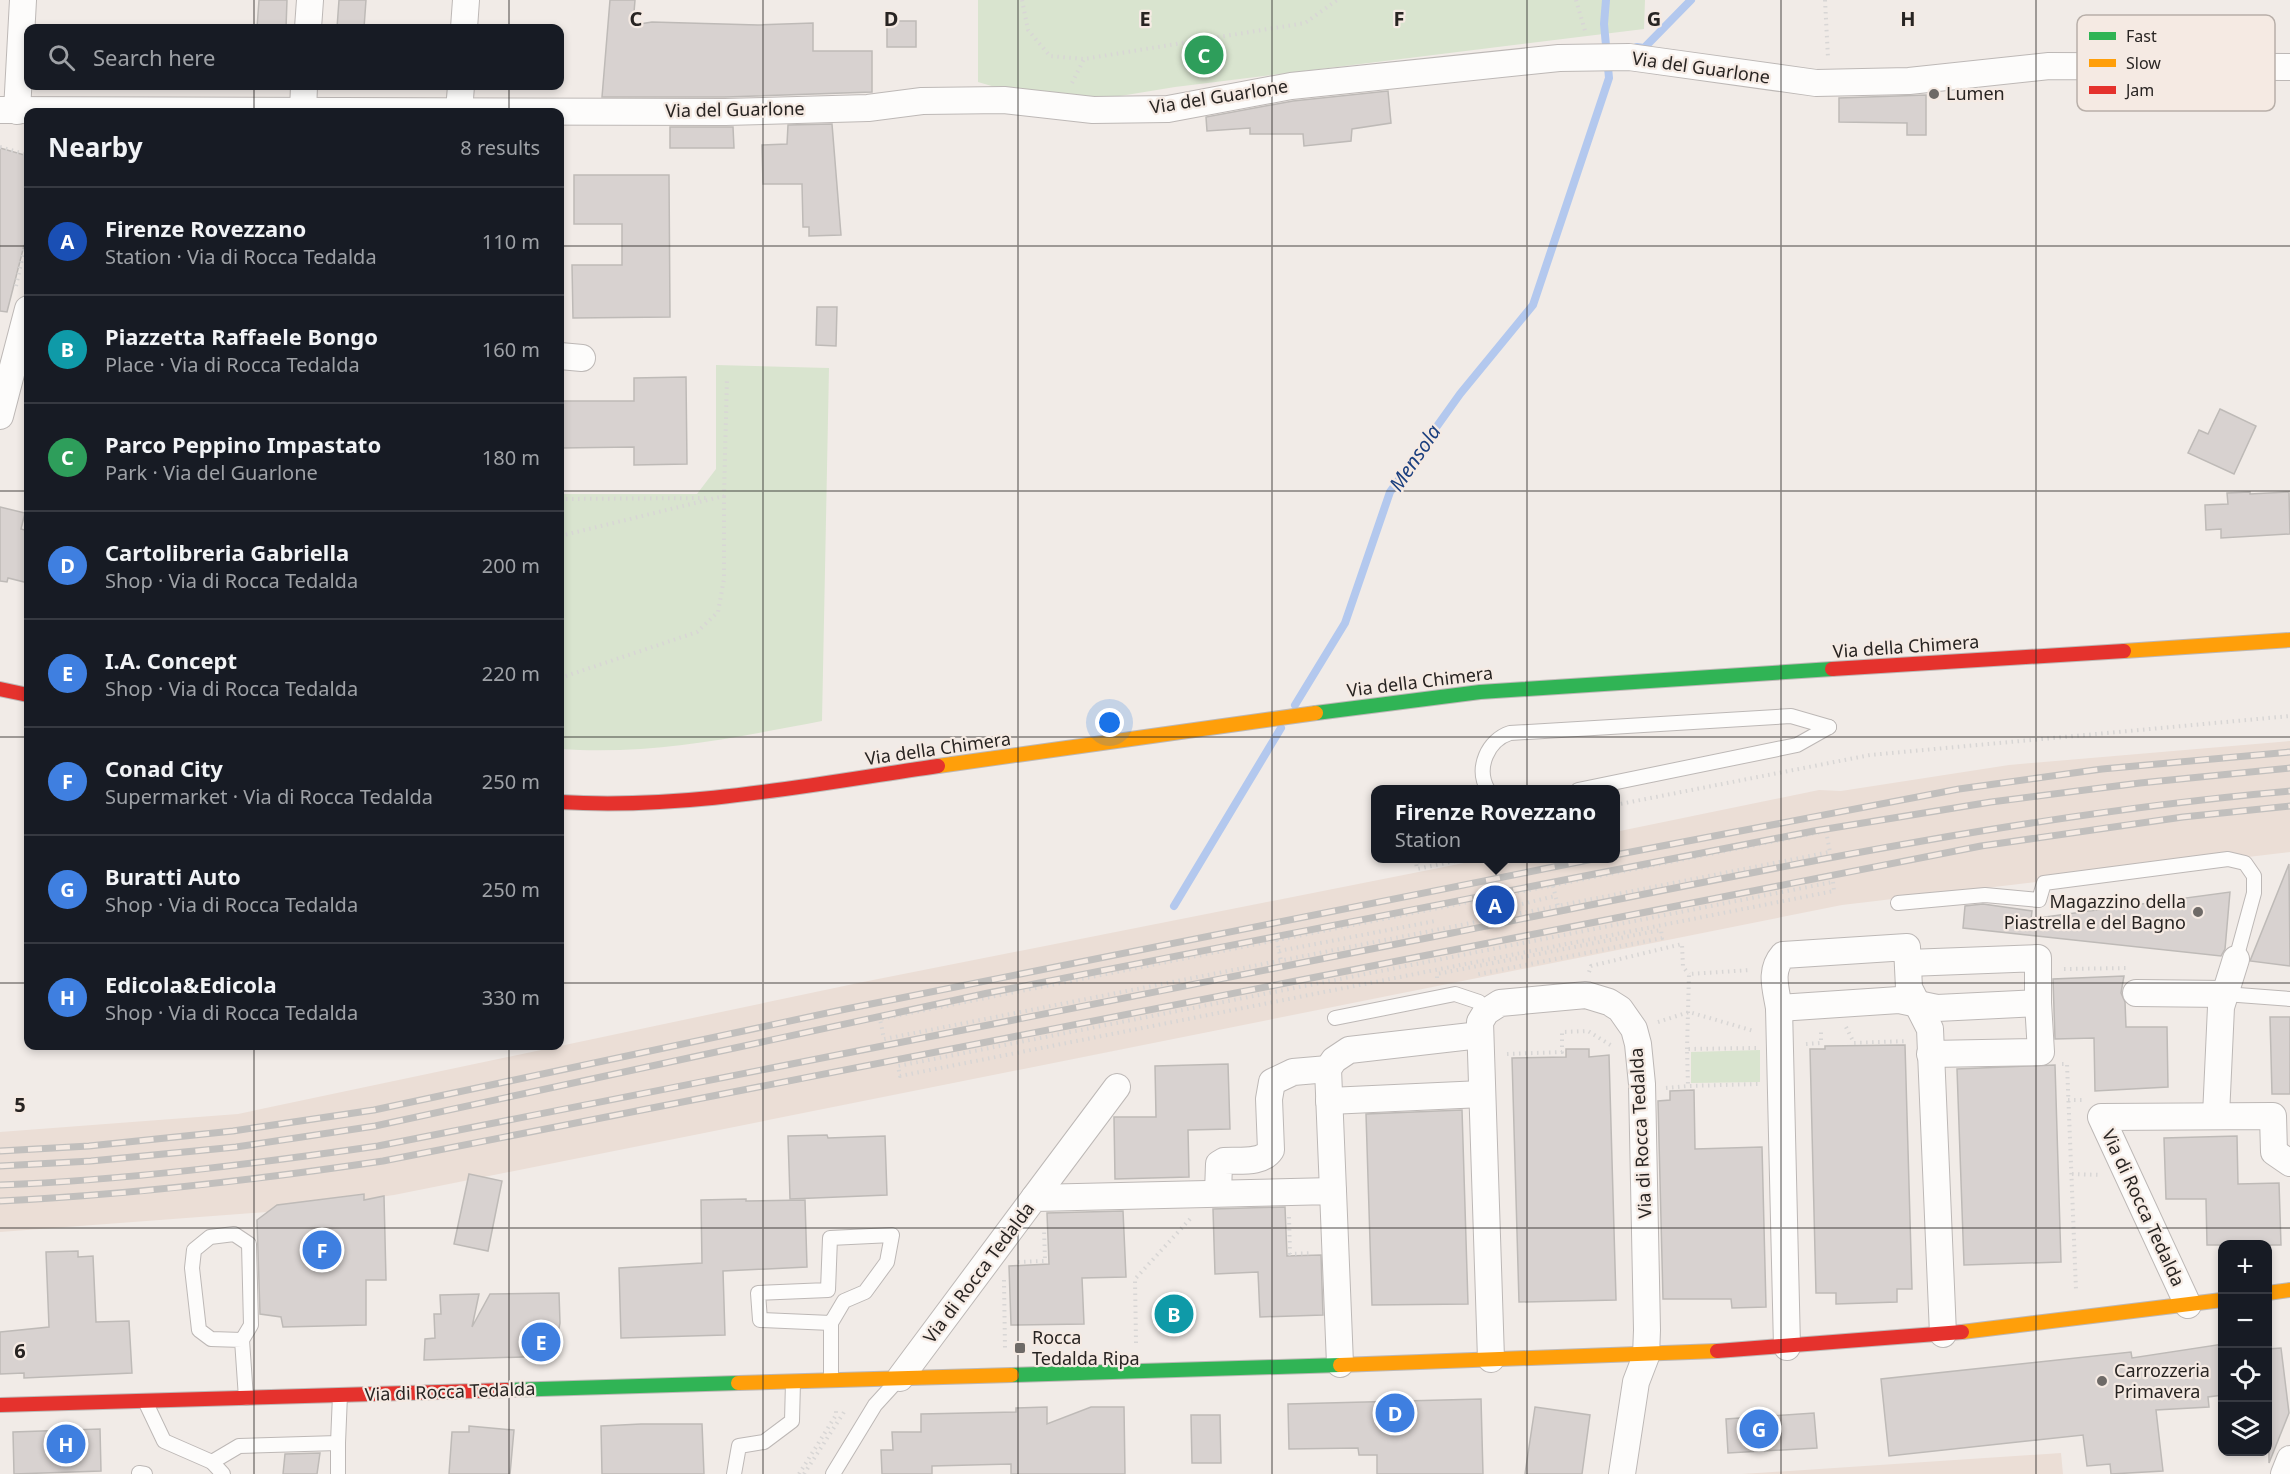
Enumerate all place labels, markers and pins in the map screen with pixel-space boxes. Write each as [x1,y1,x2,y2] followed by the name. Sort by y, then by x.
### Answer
[1184,32,1224,78] pin: C
[1946,81,2005,105] place label: Lumen
[1927,87,1941,101] marker: Lumen
[1476,882,1514,928] pin: A
[2004,889,2186,934] place label: Magazzino della Piastrella e del Bagno
[2191,905,2205,919] marker: Magazzino della Piastrella e del Bagno
[302,1228,342,1272] pin: F
[1154,1292,1194,1336] pin: B
[522,1320,560,1364] pin: E
[1032,1325,1140,1370] place label: Rocca Tedalda Ripa
[1013,1341,1027,1355] marker: Rocca Tedalda Ripa
[2114,1358,2210,1403] place label: Carrozzeria Primavera
[2095,1374,2109,1388] marker: Carrozzeria Primavera
[1376,1390,1414,1436] pin: D
[1740,1406,1778,1452] pin: G
[46,1422,86,1466] pin: H

